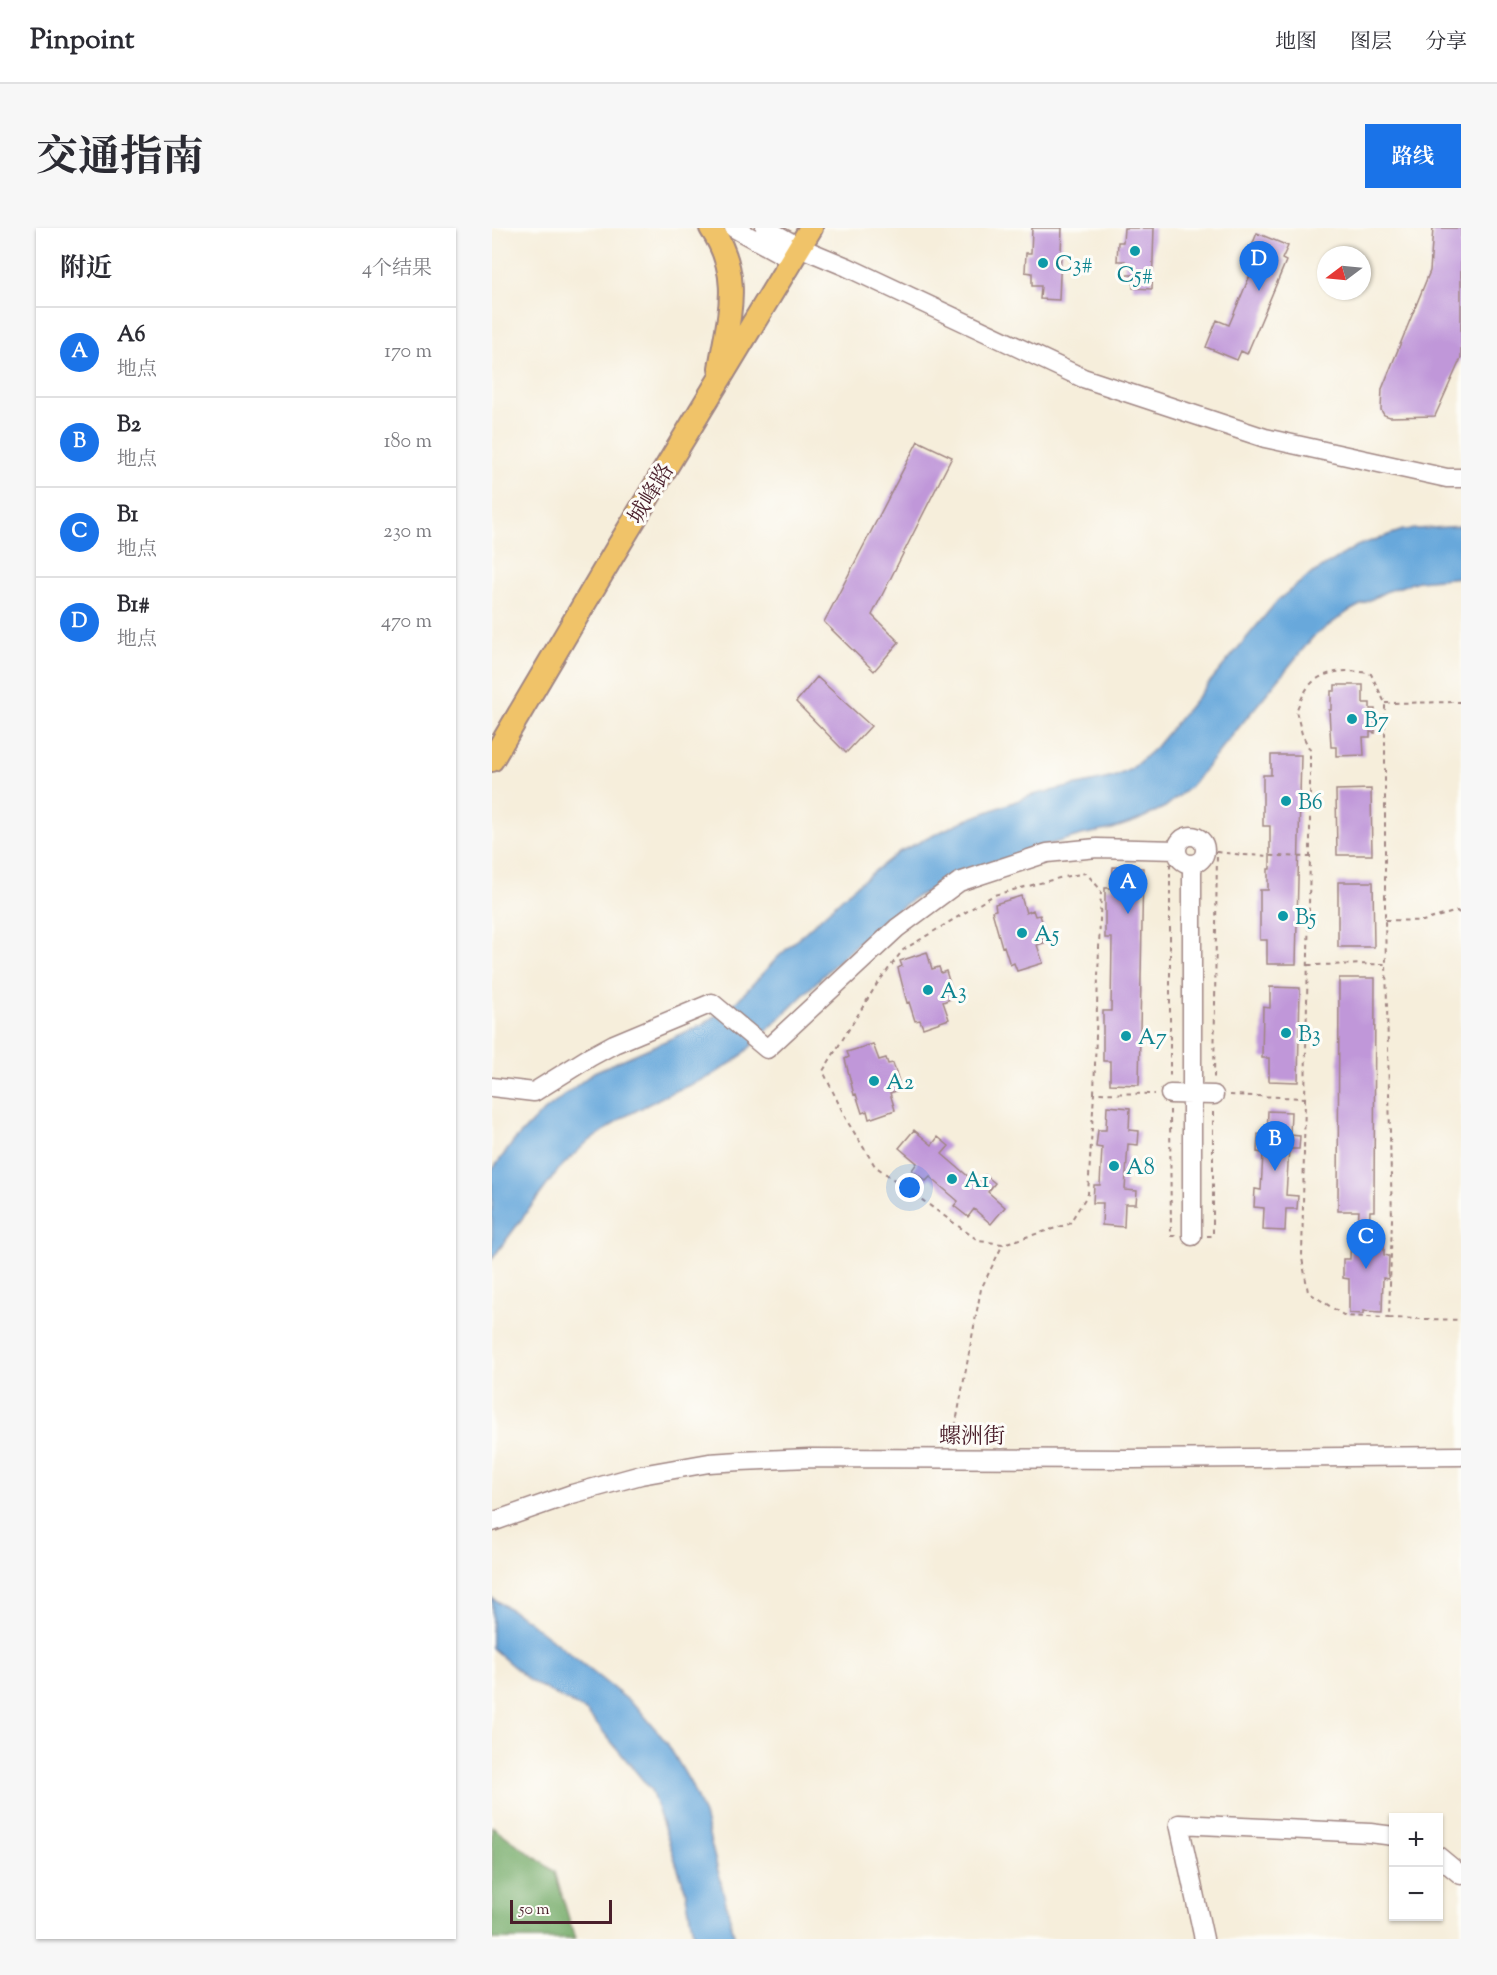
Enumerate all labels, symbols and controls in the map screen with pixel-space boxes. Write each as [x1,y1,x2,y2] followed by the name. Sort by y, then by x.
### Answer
[30,21,134,61] text: Pinpoint
[1275,28,1317,58] text: 地图
[1350,28,1392,58] text: 图层
[1425,28,1467,58] text: 分享
[1365,124,1461,188] button: 路线
[36,130,204,190] text: 交通指南
[1240,242,1278,291] pin: D
[1128,244,1142,258] marker: C5#
[1317,246,1371,300] north arrow
[1055,250,1093,282] place label: C3#
[60,251,112,288] text: 附近
[362,255,432,284] text: 4个结果
[1036,256,1050,270] marker: C3#
[1117,261,1153,293] place label: C5#
[117,320,145,352] text: A6
[71,338,88,367] text: A
[384,338,432,367] text: 170 m
[117,356,157,385] text: 地点
[117,410,141,442] text: B2
[73,428,86,457] text: B
[384,428,432,457] text: 180 m
[117,446,157,475] text: 地点
[622,458,683,531] street label: 城峰路
[117,500,138,532] text: B1
[71,518,88,547] text: C
[383,518,432,547] text: 230 m
[117,536,157,565] text: 地点
[117,590,150,622] text: B1#
[72,608,87,637] text: D
[381,608,432,637] text: 470 m
[117,626,157,655] text: 地点
[1364,706,1389,738] place label: B7
[1345,712,1359,726] marker: B7
[1298,788,1323,820] place label: B6
[1279,794,1293,808] marker: B6
[1108,864,1148,914] pin: A
[1295,903,1317,935] place label: B5
[1276,909,1290,923] marker: B5
[1034,920,1060,952] place label: A5
[1015,926,1029,940] marker: A5
[940,977,967,1009] place label: A3
[921,983,935,997] marker: A3
[1298,1020,1321,1052] place label: B3
[1138,1023,1167,1055] place label: A7
[1279,1026,1293,1040] marker: B3
[1119,1029,1133,1043] marker: A7
[886,1068,914,1100] place label: A2
[867,1074,881,1088] marker: A2
[1256,1122,1294,1171] pin: B
[1126,1153,1155,1185] place label: A8
[1107,1159,1121,1173] marker: A8
[964,1166,990,1198] place label: A1
[945,1172,959,1186] marker: A1
[895,1173,924,1202] your location
[1346,1220,1386,1269] pin: C
[939,1422,1005,1454] street label: 螺洲街
[1389,1813,1443,1921] map controls
[1389,1813,1443,1867] button: +
[1389,1867,1443,1921] button: −
[510,1897,612,1924] scale bar
[519,1899,550,1922] text: 50 m

